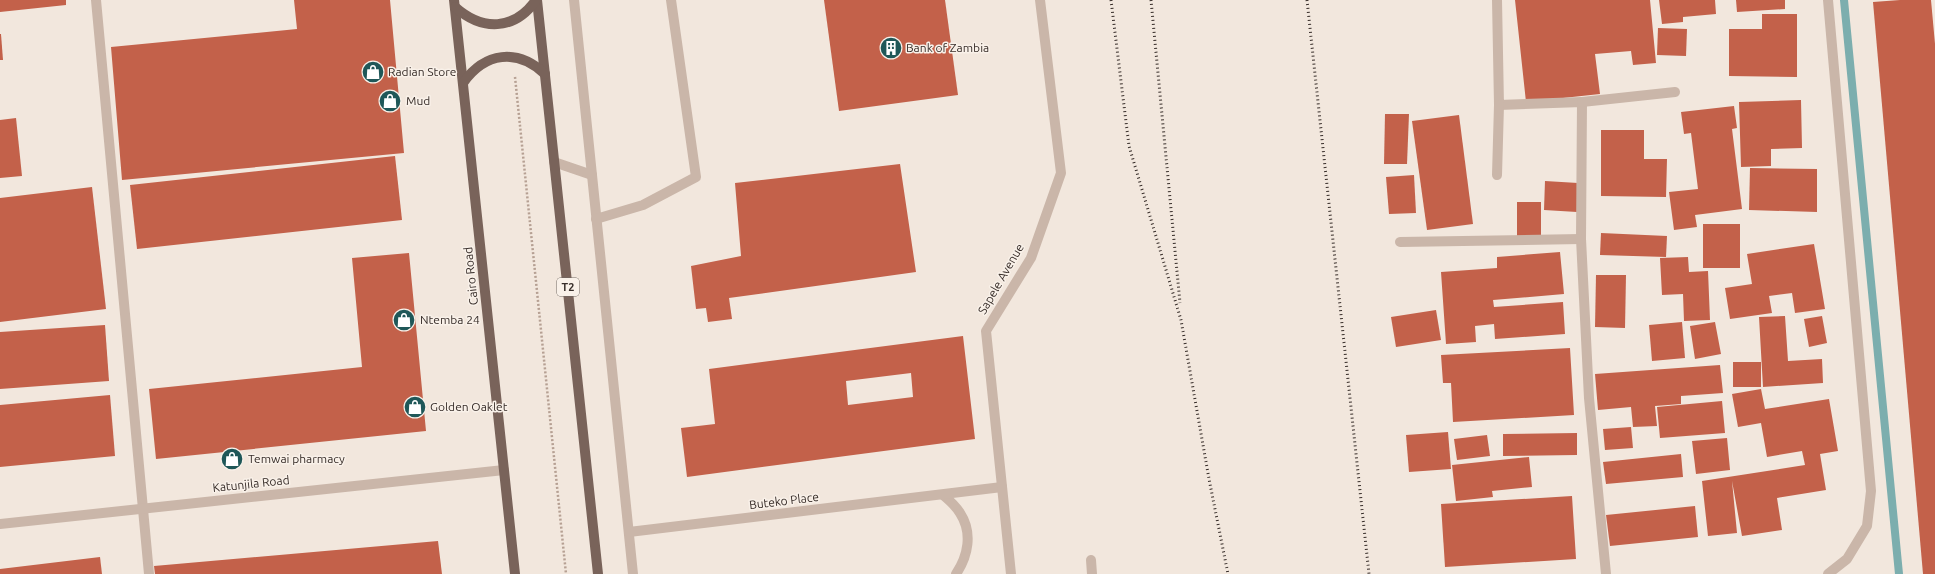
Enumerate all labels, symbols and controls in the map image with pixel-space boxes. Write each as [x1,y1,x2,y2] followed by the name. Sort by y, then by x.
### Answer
[878,35,904,61] building icon: Bank of Zambia
[906,41,989,54] place label: Bank of Zambia
[360,59,386,85] shop icon: Radian Store
[388,65,457,78] place label: Radian Store
[377,88,403,114] shop icon: Mud
[406,94,430,107] place label: Mud
[975,241,1026,316] street label: Sapele Avenue
[461,246,480,306] street label: Cairo Road
[557,278,579,296] road number: T2
[391,307,417,333] shop icon: Ntemba 24
[420,313,480,326] place label: Ntemba 24
[402,394,428,420] shop icon: Golden Oaklet
[430,400,508,413] place label: Golden Oaklet
[219,446,245,472] shop icon: Temwai pharmacy
[248,452,345,465] place label: Temwai pharmacy
[212,473,290,494] street label: Katunjila Road
[748,490,820,511] street label: Buteko Place

